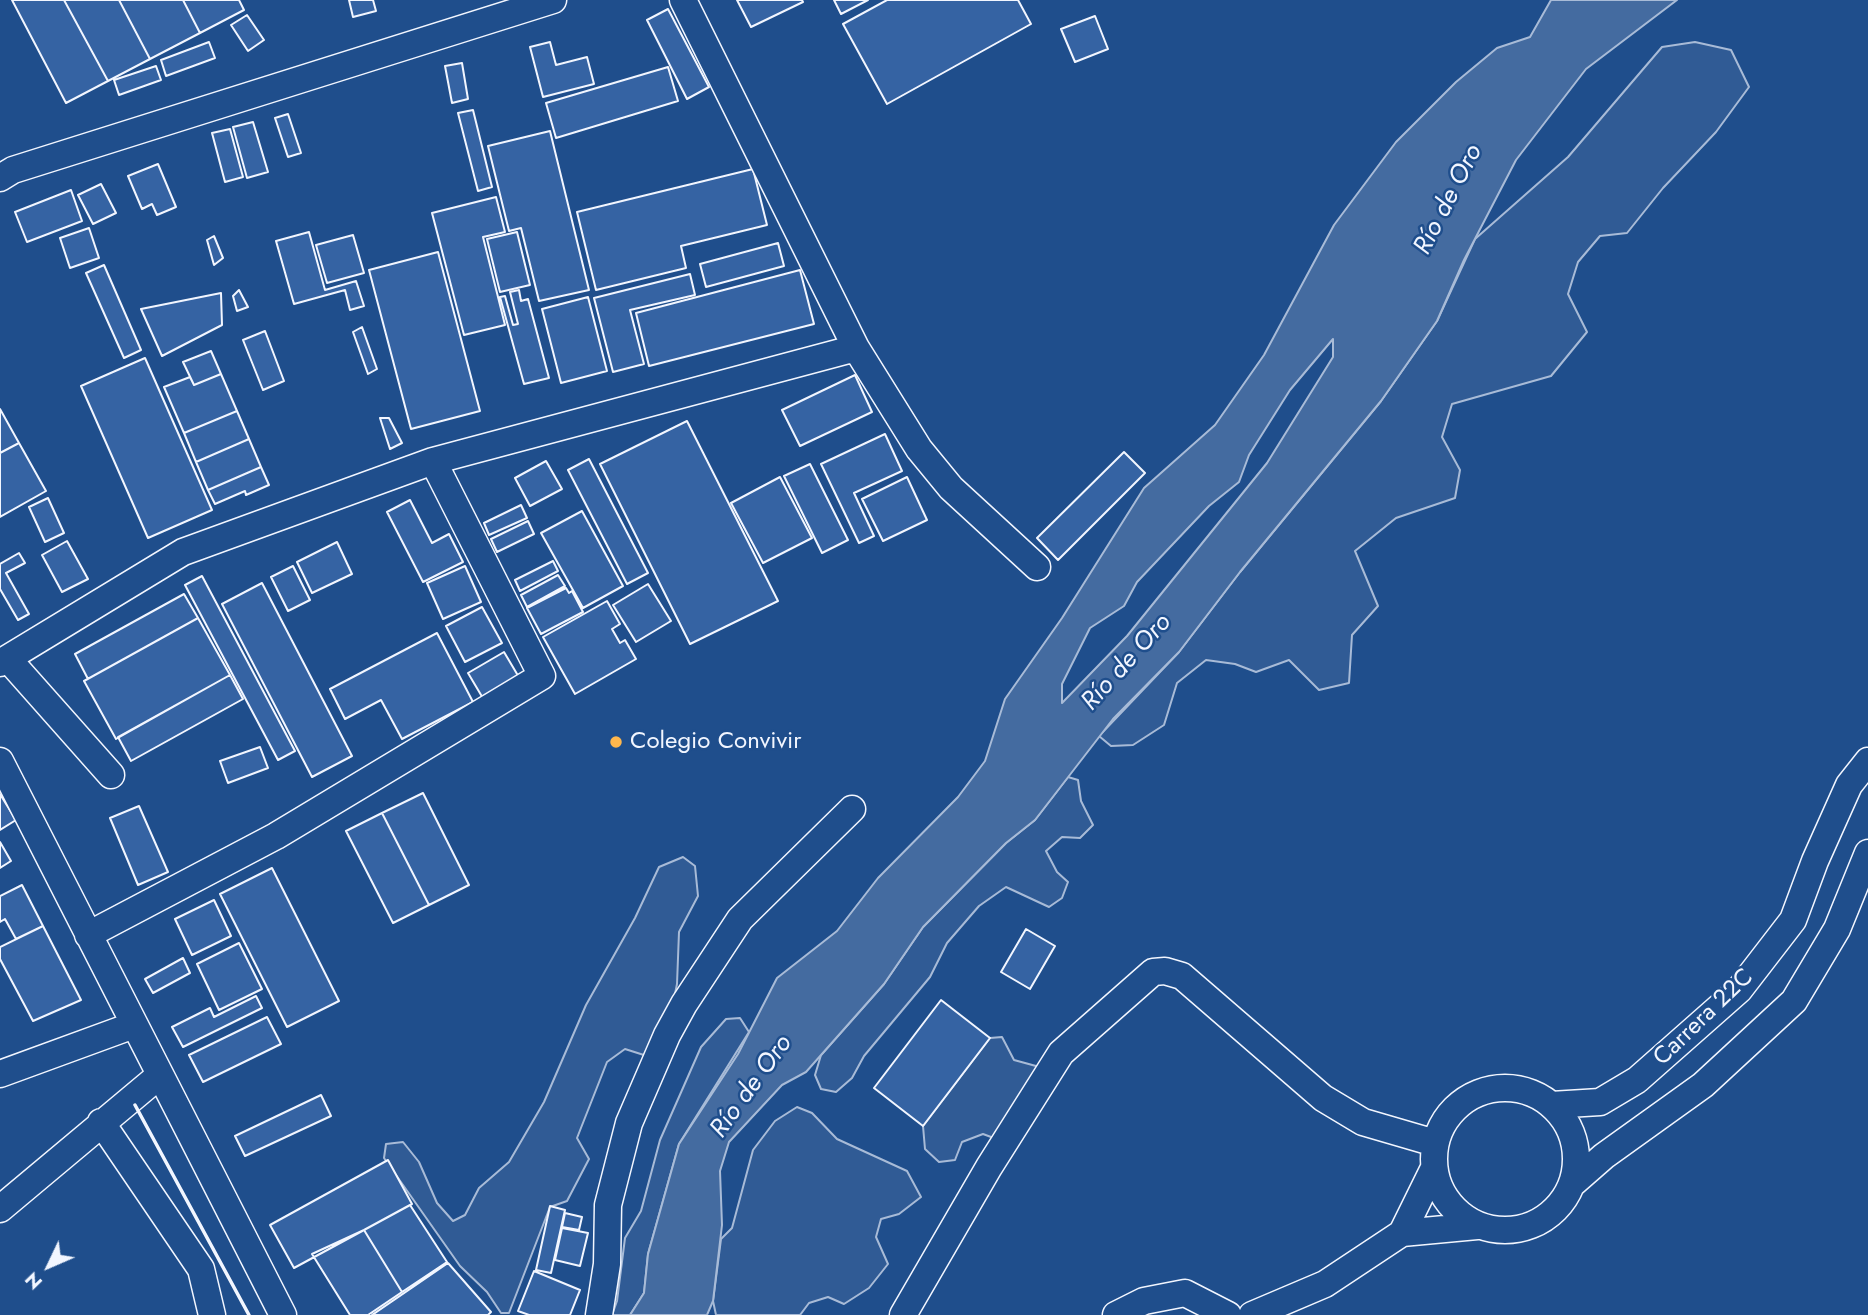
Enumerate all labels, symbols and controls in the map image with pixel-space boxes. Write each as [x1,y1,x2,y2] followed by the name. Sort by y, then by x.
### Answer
[1408,140,1490,260] water label: Río de Oro
[1075,608,1179,718] water label: Río de Oro
[630,728,802,756] place label: Colegio Convivir
[608,734,624,750] marker: Colegio Convivir
[1648,963,1760,1073] street label: Carrera 22C
[704,1030,800,1144] water label: Río de Oro
[14,1231,84,1301] north arrow
[19,1266,48,1296] text: N

